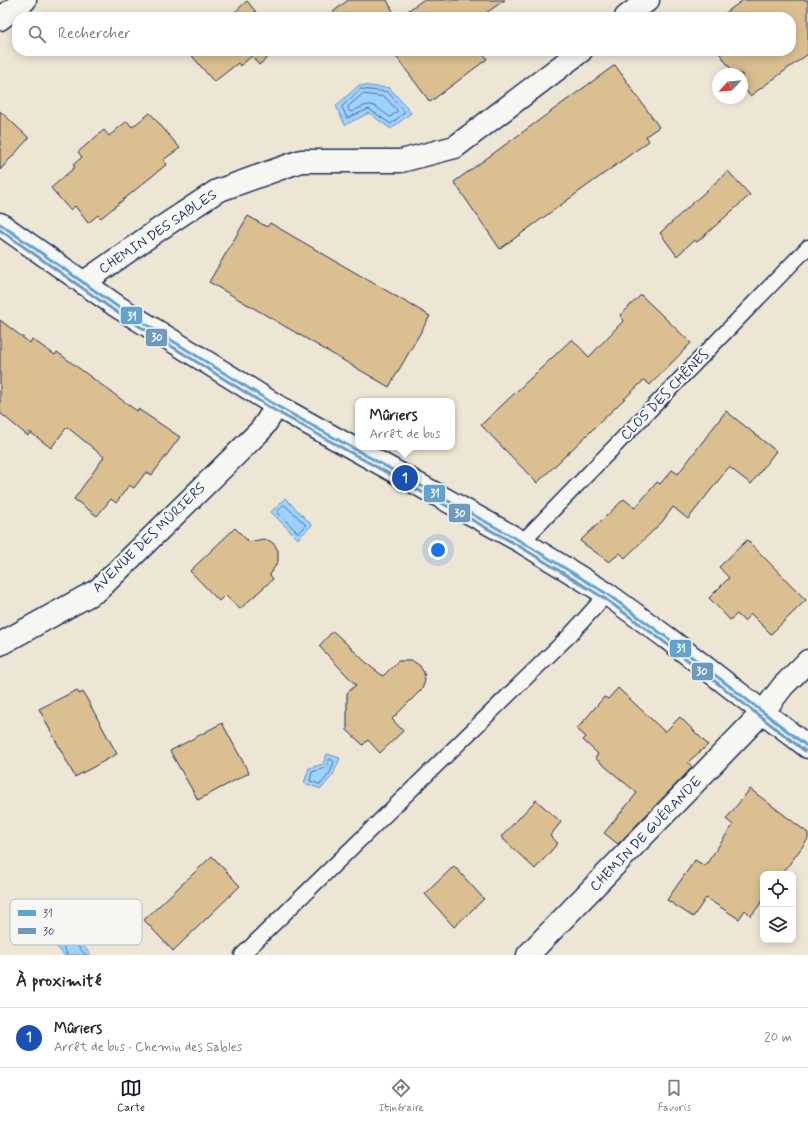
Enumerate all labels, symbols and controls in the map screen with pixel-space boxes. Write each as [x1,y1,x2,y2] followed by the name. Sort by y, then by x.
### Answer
[12,12,796,56] search box
[26,23,48,45] icon: search
[58,24,131,44] text: Rechercher
[712,68,748,104] north arrow
[95,186,221,278] street label: CHEMIN DES SABLES
[120,306,143,325] line badge: 31
[127,310,137,324] text: 31
[145,328,168,347] line badge: 30
[151,331,163,345] text: 30
[617,346,713,444] street label: CLOS DES CHÊNES
[355,398,455,450] popup
[370,406,418,426] text: Mûriers
[370,426,440,443] text: Arrêt de bus
[392,463,418,493] pin: 1
[89,479,209,597] street label: AVENUE DES MÛRIERS
[423,484,446,503] line badge: 31
[430,487,440,501] text: 31
[448,503,471,523] line badge: 30
[454,507,466,521] text: 30
[428,540,448,560] your location
[669,639,692,658] line badge: 31
[676,642,686,656] text: 31
[691,662,714,681] line badge: 30
[696,665,708,679] text: 30
[586,772,706,896] street label: CHEMIN DE GUÉRANDE
[760,871,796,943] map controls
[760,871,796,907] button: locate
[10,899,142,945] legend
[43,907,53,921] text: 31
[760,907,796,943] button: layers
[43,925,54,939] text: 30
[16,970,101,992] text: À proximité
[54,1019,102,1039] text: Mûriers
[26,1029,32,1046] text: 1
[764,1029,792,1046] text: 20 m
[54,1039,242,1056] text: Arrêt de bus · Chemin des Sables
[117,1077,145,1115] tab: Carte
[379,1077,424,1115] tab: Itinéraire
[658,1077,691,1115] tab: Favoris

